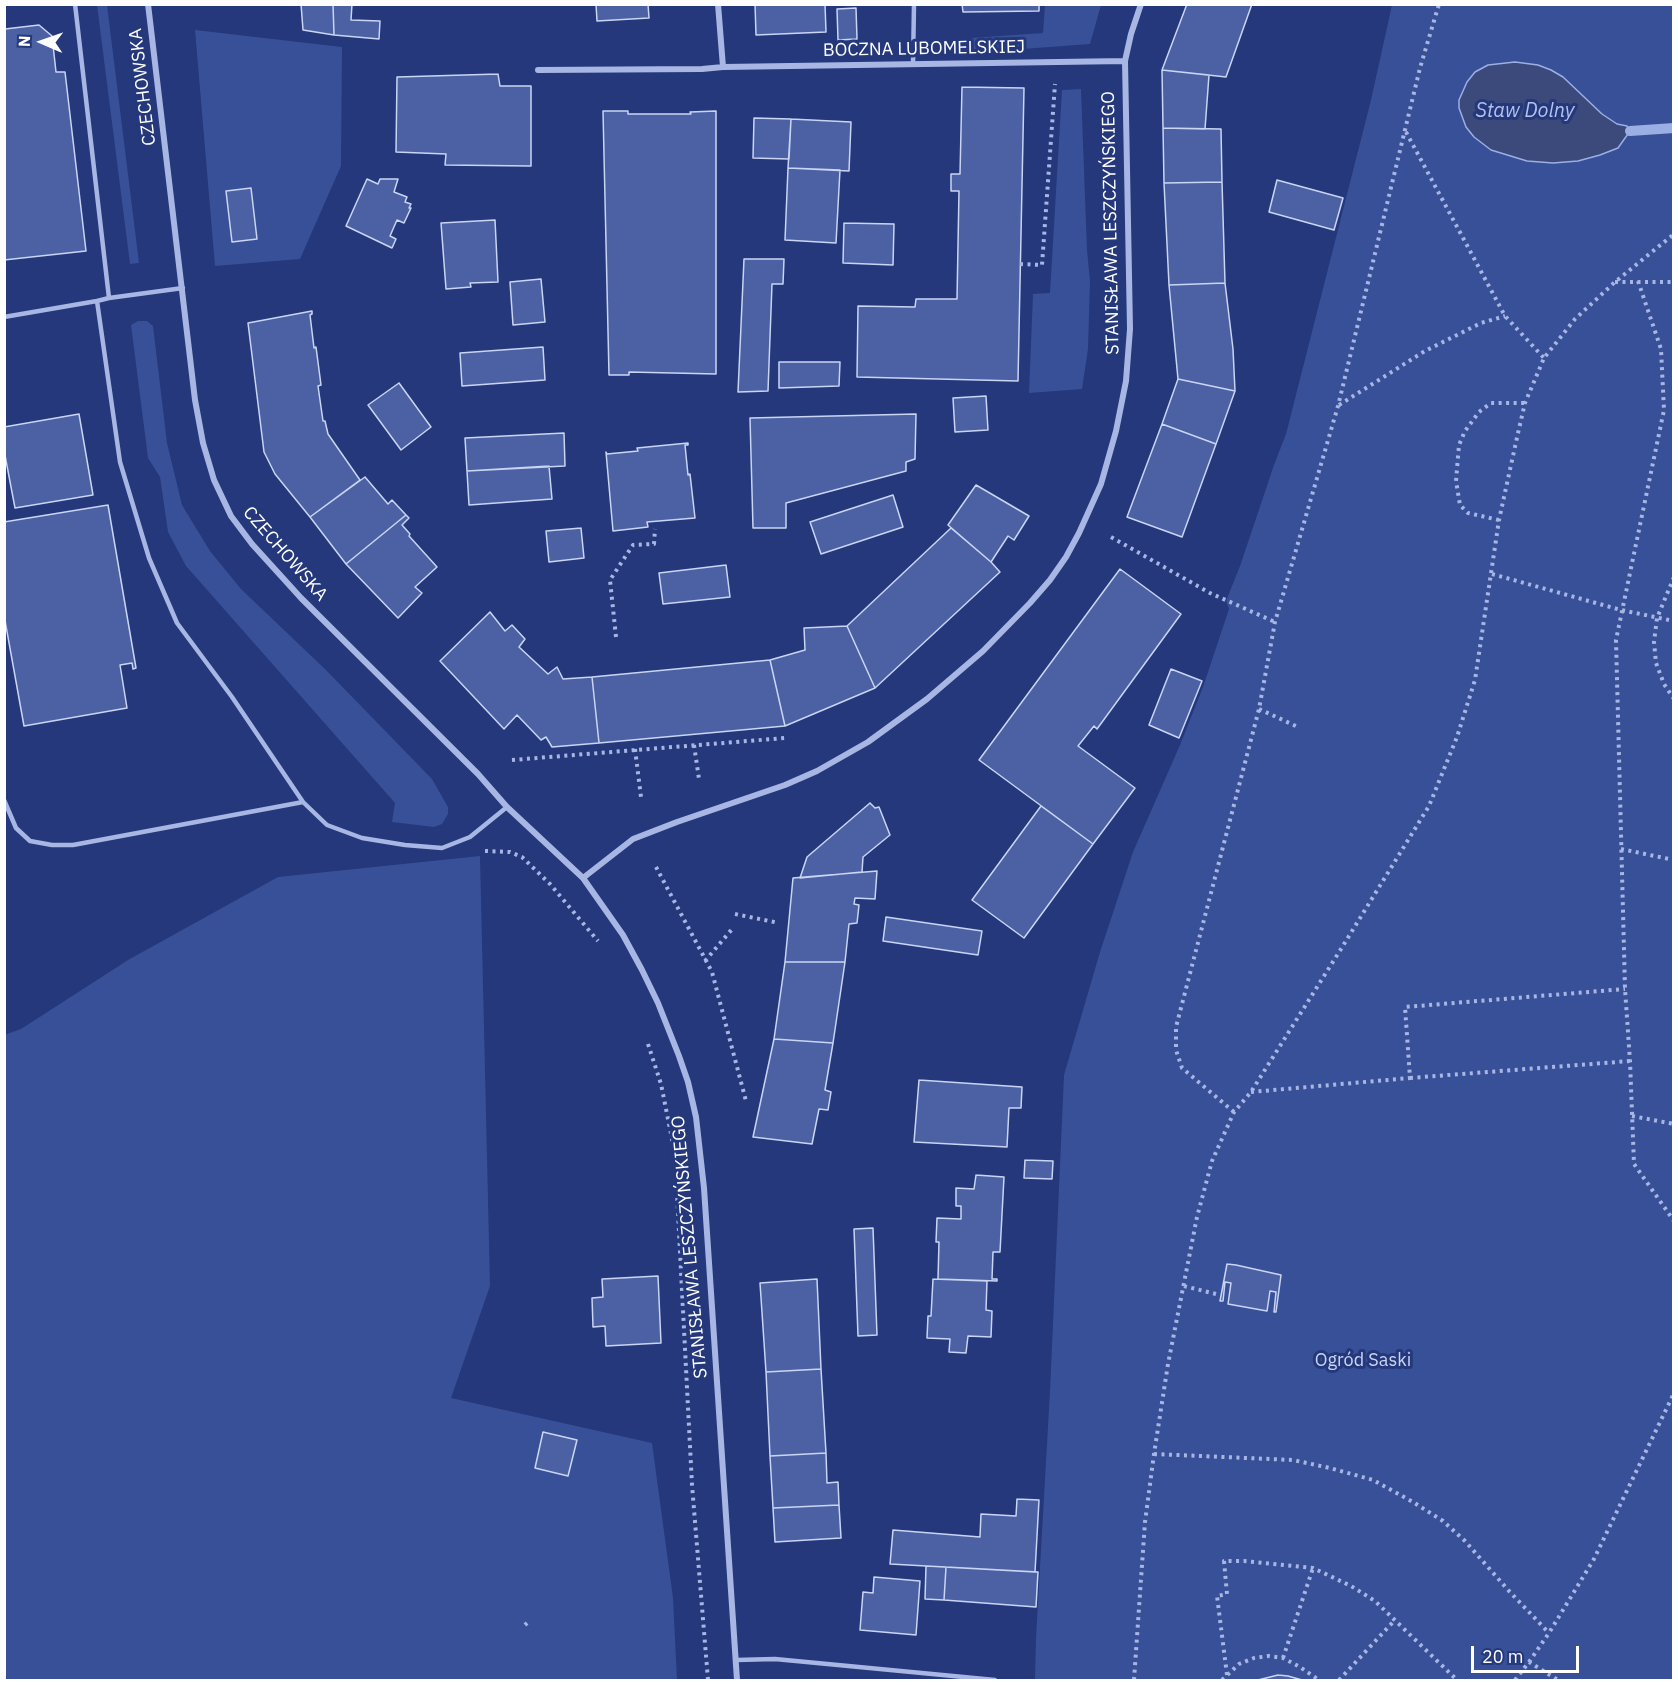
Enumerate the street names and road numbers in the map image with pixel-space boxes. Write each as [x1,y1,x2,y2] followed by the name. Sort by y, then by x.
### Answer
[125,27,161,147] street label: CZECHOWSKA
[823,36,1025,62] street label: BOCZNA LUBOMELSKIEJ
[1098,91,1124,355] street label: STANISŁAWA LESZCZYŃSKIEGO
[238,502,332,606] street label: CZECHOWSKA
[668,1115,712,1379] street label: STANISŁAWA LESZCZYŃSKIEGO

